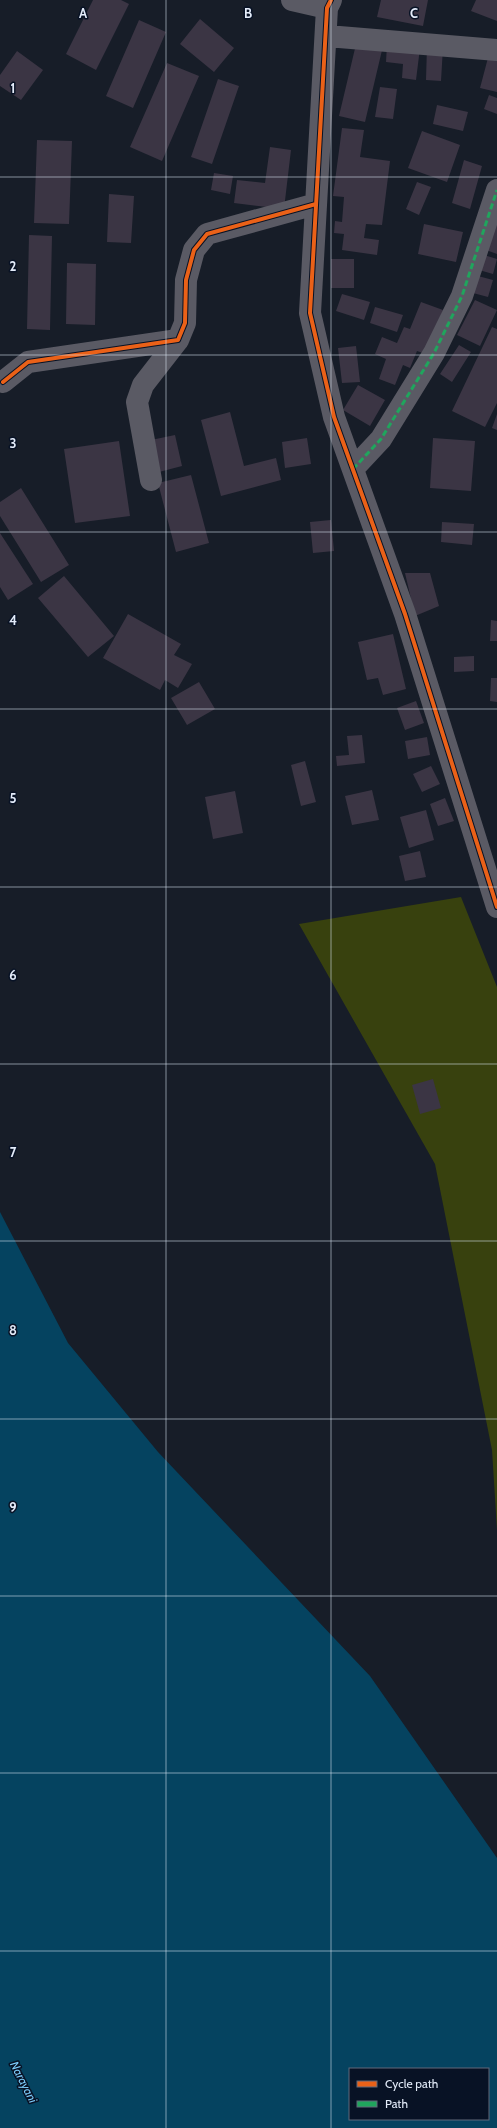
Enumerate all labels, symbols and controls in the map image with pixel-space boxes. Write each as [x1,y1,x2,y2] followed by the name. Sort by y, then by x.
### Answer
[79,5,88,21] text: A
[244,5,252,21] text: B
[410,5,418,21] text: C
[11,80,15,96] text: 1
[10,258,17,274] text: 2
[9,435,17,451] text: 3
[9,612,17,628] text: 4
[10,790,17,806] text: 5
[9,967,17,983] text: 6
[10,1144,17,1160] text: 7
[9,1322,17,1338] text: 8
[9,1499,17,1515] text: 9
[7,2059,41,2106] water label: Narayani
[349,2068,489,2120] legend
[385,2076,438,2091] text: Cycle path
[385,2096,408,2111] text: Path

